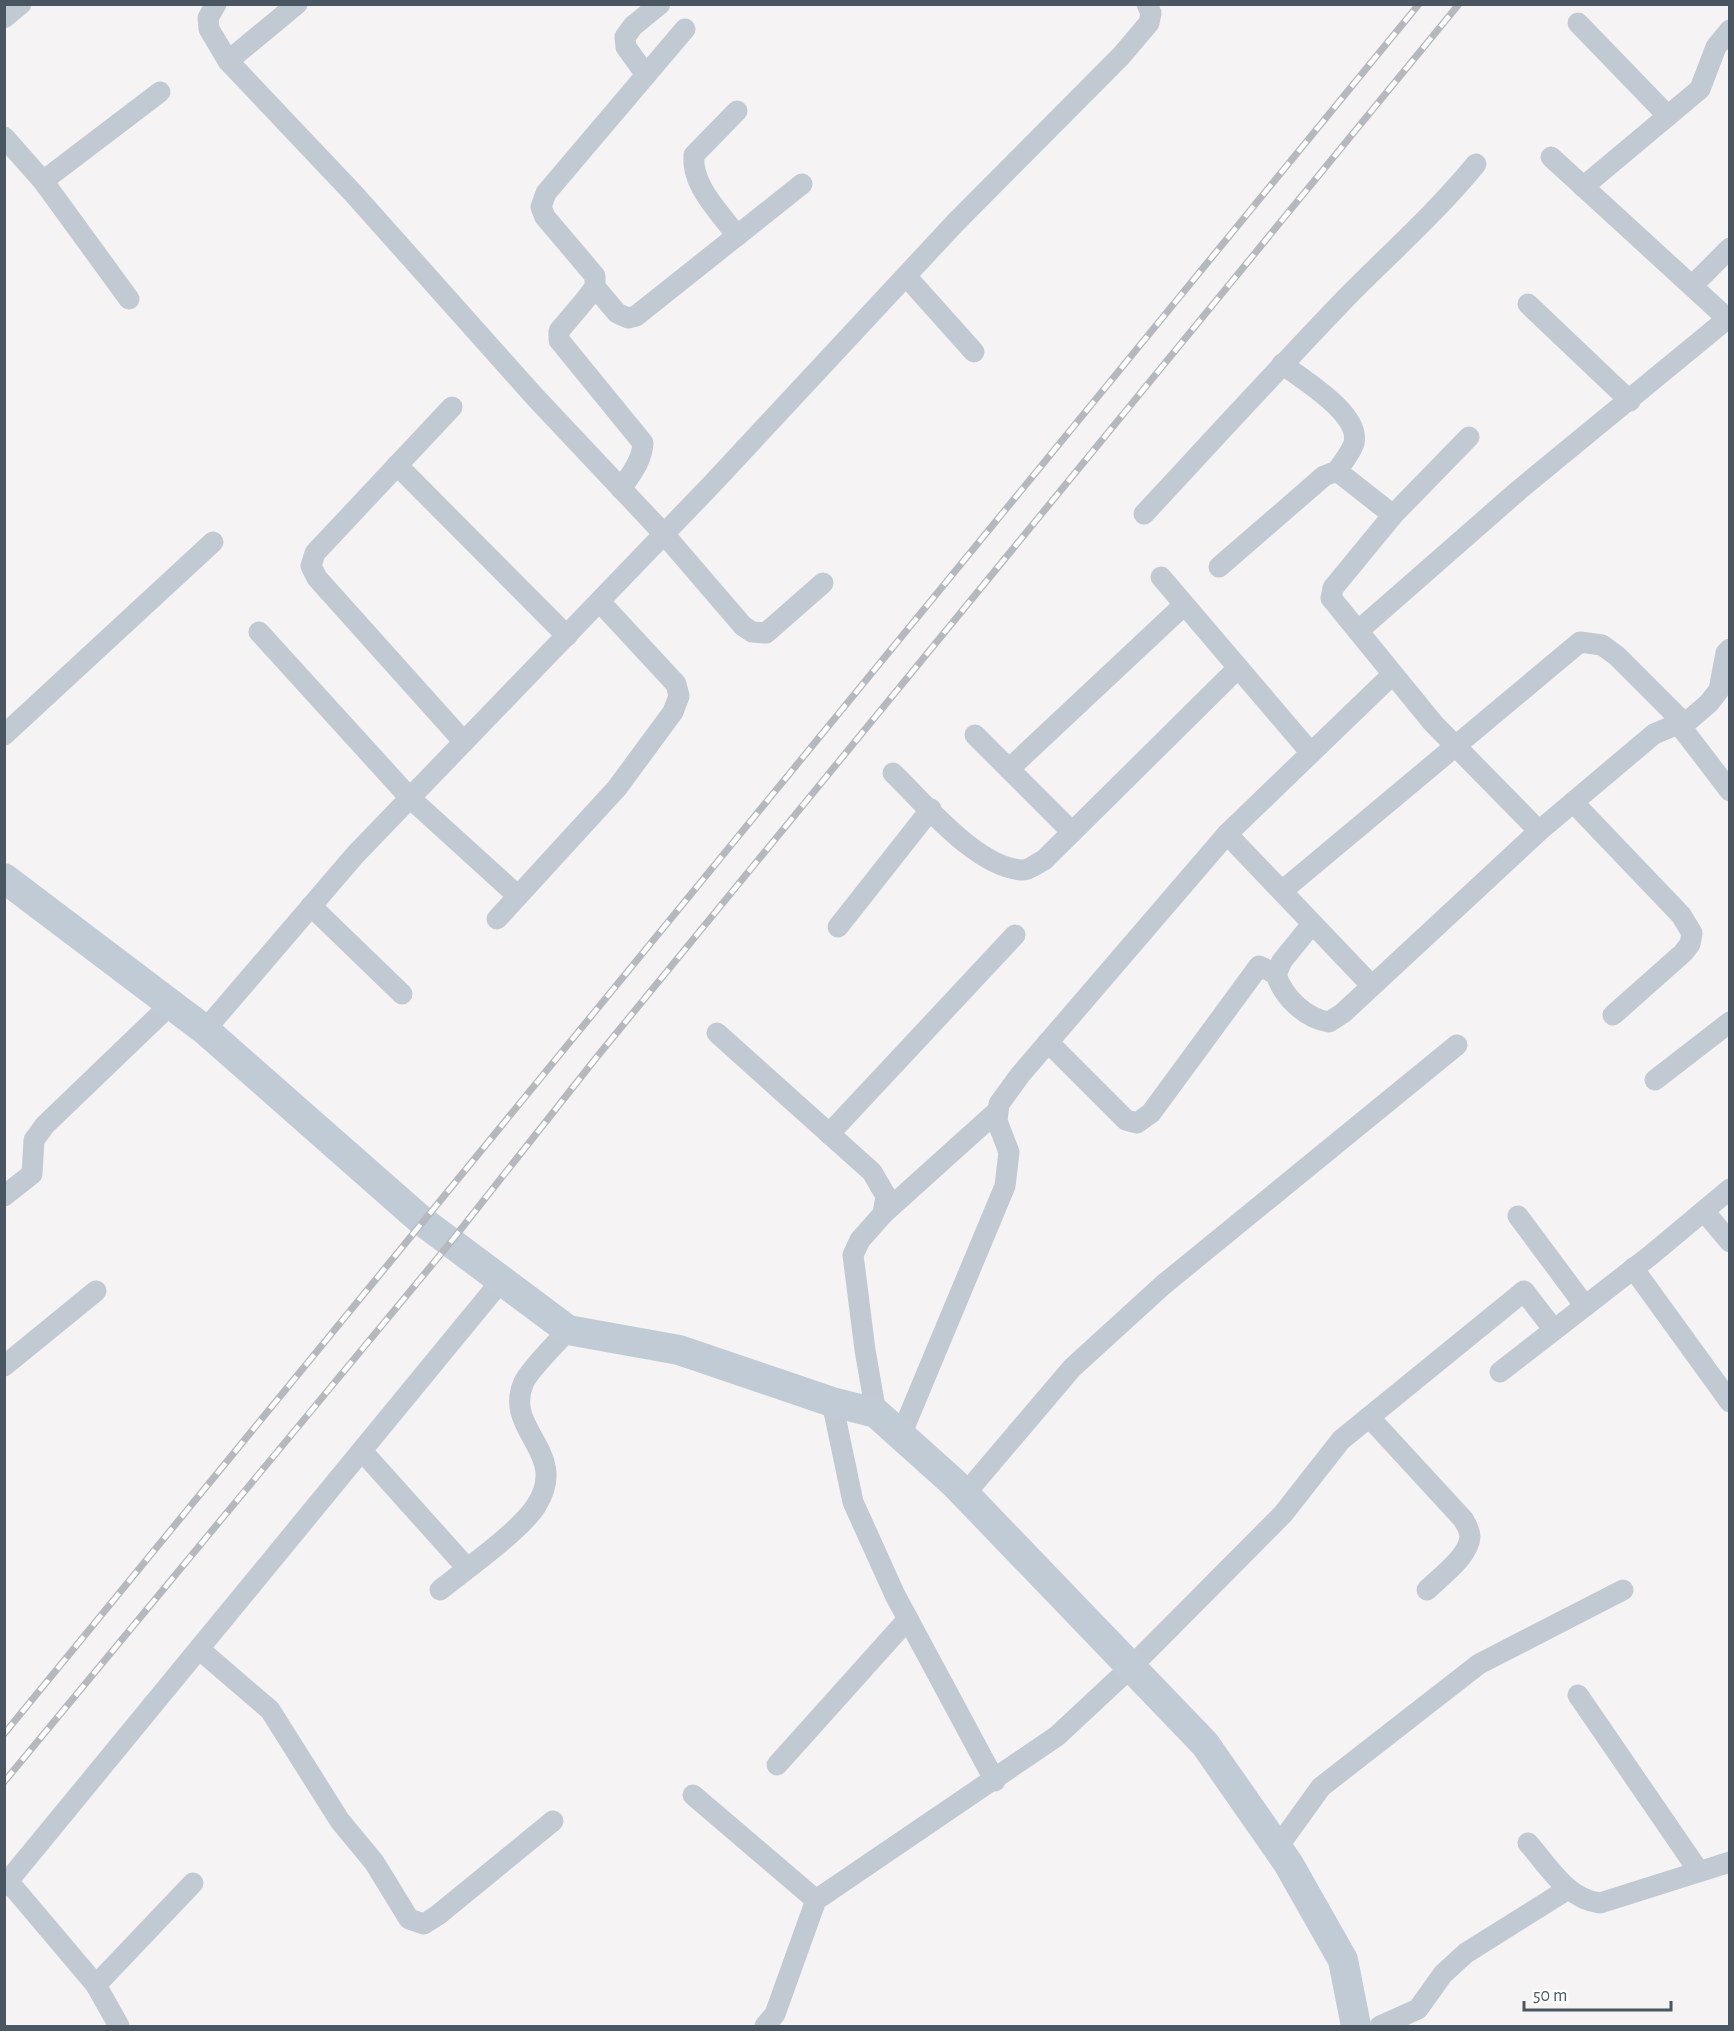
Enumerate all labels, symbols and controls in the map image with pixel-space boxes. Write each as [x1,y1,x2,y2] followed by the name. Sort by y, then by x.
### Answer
[1524,1974,1671,2012] scale bar
[1533,1987,1567,2005] text: 50 m

